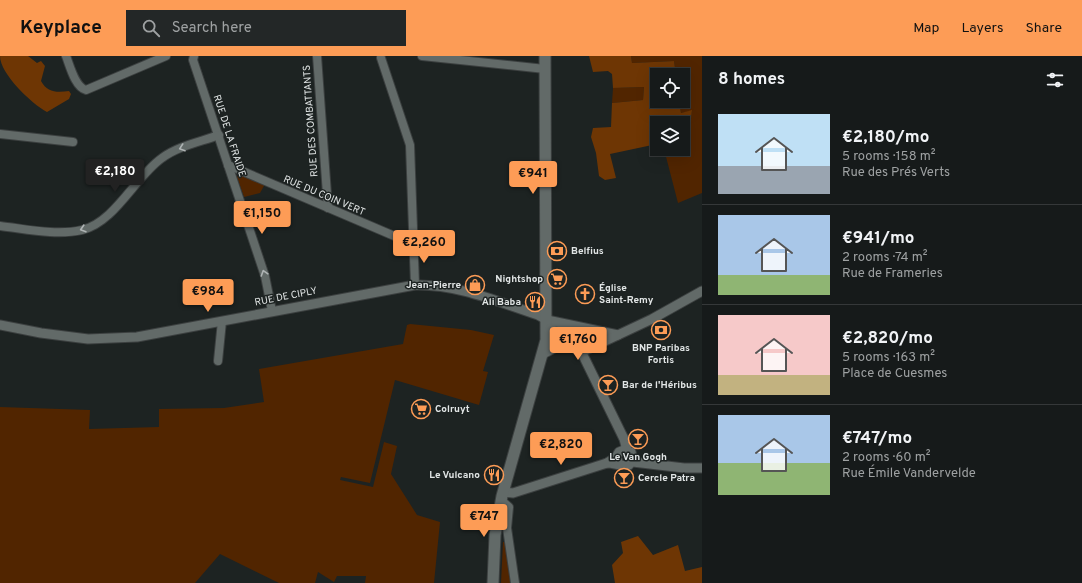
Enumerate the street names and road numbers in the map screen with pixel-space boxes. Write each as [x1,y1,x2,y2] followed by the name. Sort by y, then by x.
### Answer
[301,65,321,177] street label: RUE DES COMBATTANTS
[210,93,248,179] street label: RUE DE LA FRAIDE
[281,173,367,219] street label: RUE DU COIN VERT
[254,284,319,309] street label: RUE DE CIPLY

